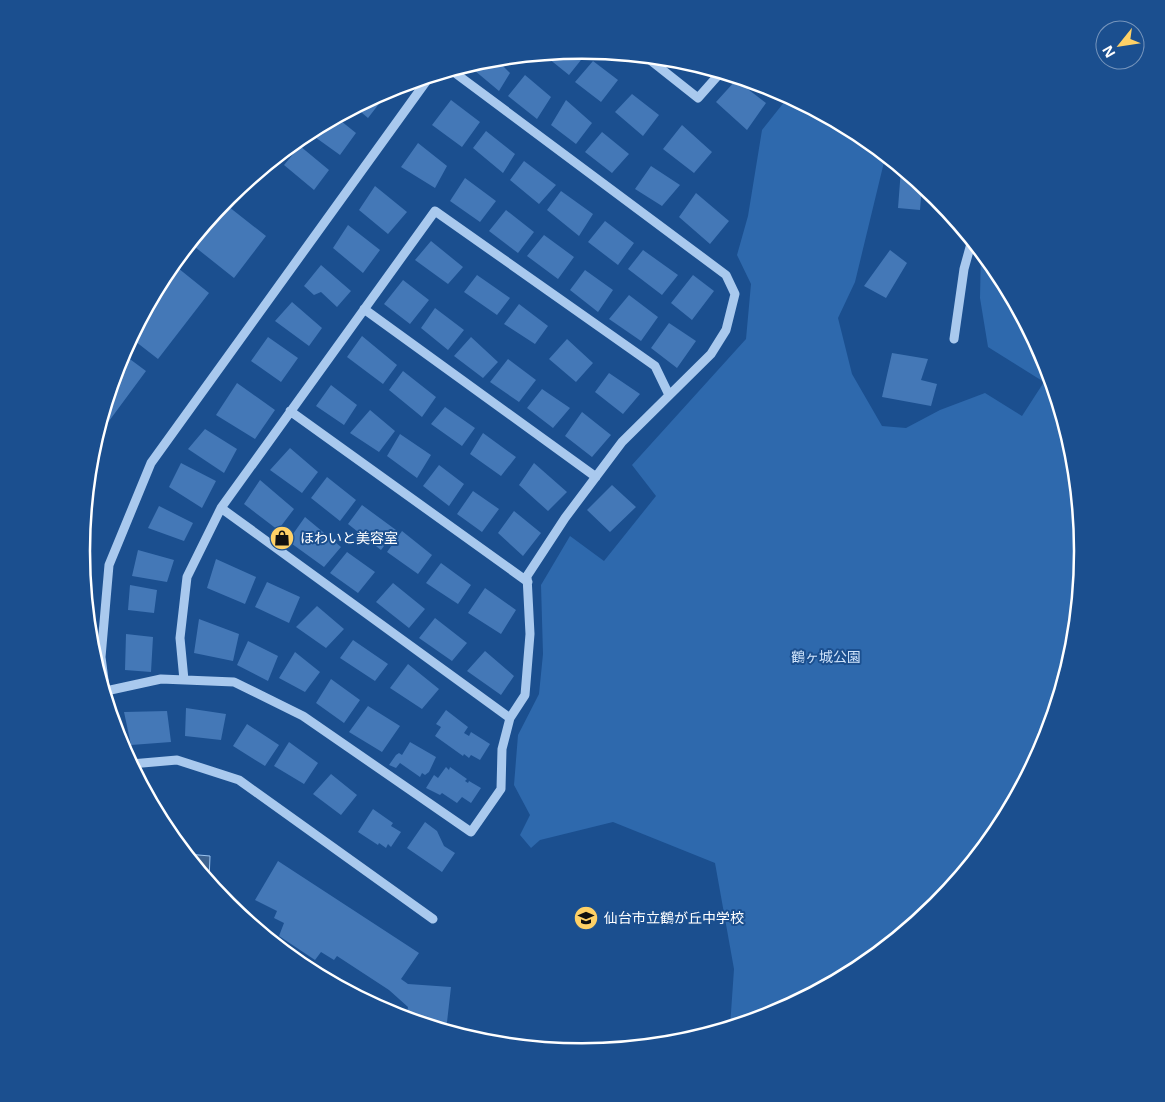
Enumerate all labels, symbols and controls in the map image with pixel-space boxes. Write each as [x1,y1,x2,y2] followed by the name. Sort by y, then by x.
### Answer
[1095,20,1145,70] north arrow
[1097,42,1119,61] text: N
[269,525,295,551] shop icon: ほわいと美容室
[300,528,398,547] place label: ほわいと美容室
[791,647,861,666] park label: 鶴ヶ城公園
[573,905,599,931] school or university icon: 仙台市立鶴が丘中学校
[604,908,744,927] place label: 仙台市立鶴が丘中学校

